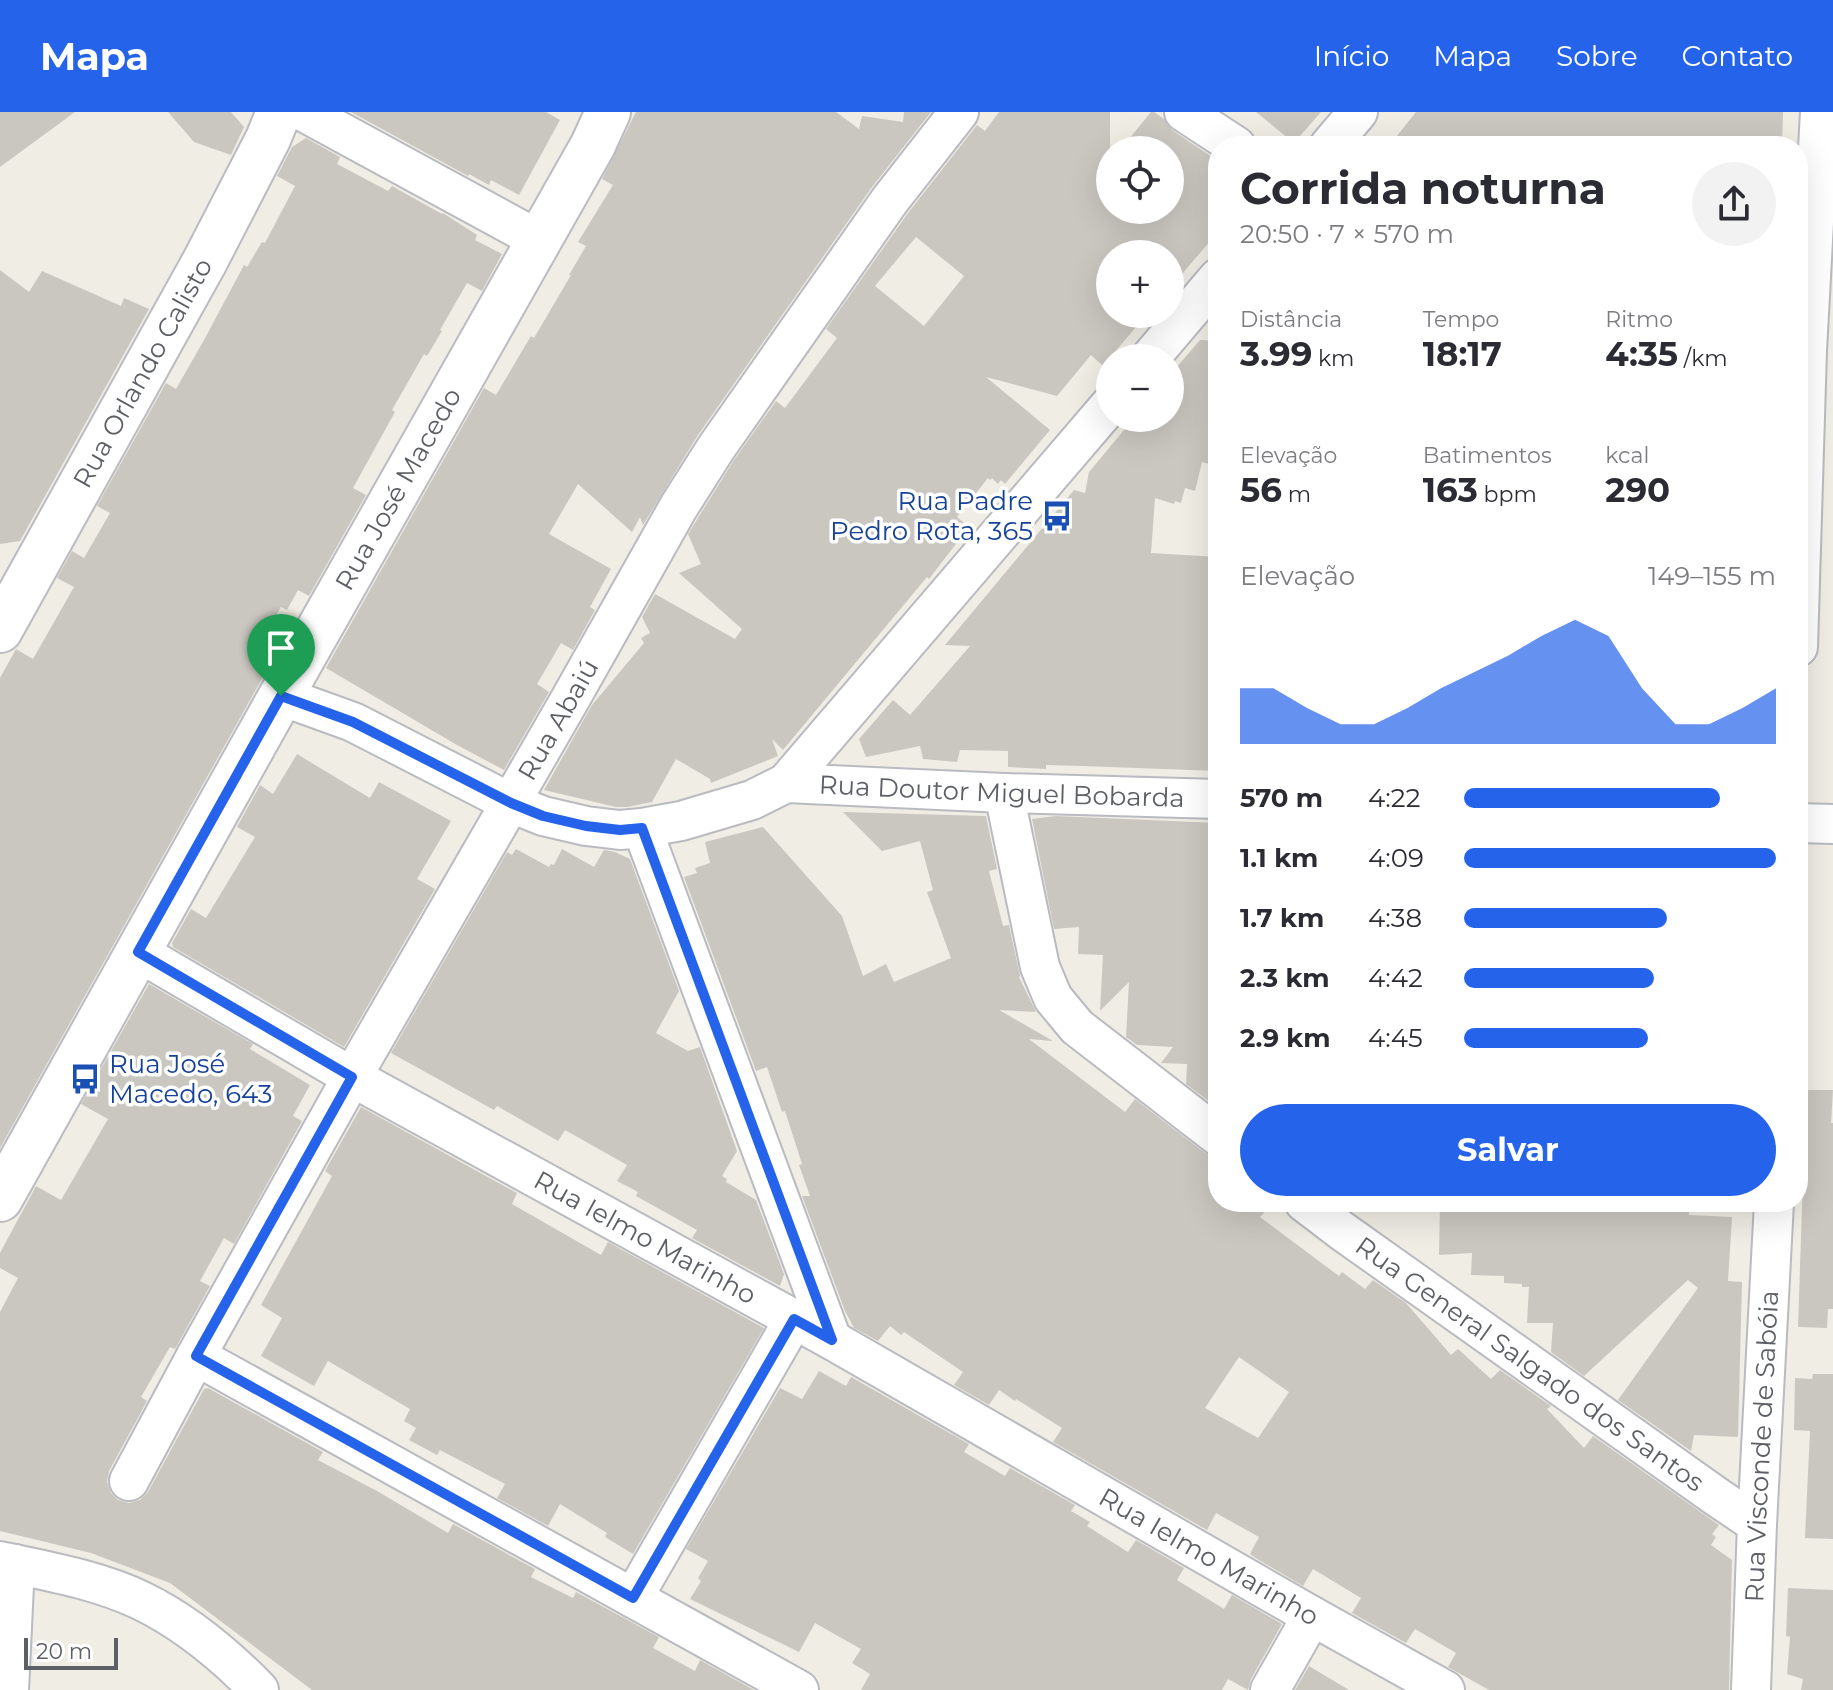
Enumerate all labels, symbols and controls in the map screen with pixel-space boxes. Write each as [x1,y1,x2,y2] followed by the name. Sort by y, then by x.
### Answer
[40,33,149,80] text: Mapa
[1314,39,1389,73] text: Início
[1433,39,1512,73] text: Mapa
[1556,39,1638,73] text: Sobre
[1682,39,1793,73] text: Contato
[1096,136,1184,432] map controls
[1096,136,1184,224] button: locate
[1240,161,1606,215] text: Corrida noturna
[1692,162,1776,246] button: share
[1240,218,1454,250] text: 20:50 · 7 × 570 m
[1096,240,1184,328] button: +
[66,253,219,493] street label: Rua Orlando Calisto
[1240,306,1342,333] text: Distância
[1423,306,1499,333] text: Tempo
[1605,306,1673,333] text: Ritmo
[1240,333,1312,375] text: 3.99
[1423,333,1502,375] text: 18:17
[1605,333,1678,375] text: 4:35
[1096,344,1184,432] button: −
[1312,345,1354,372] text: km
[1678,345,1728,372] text: /km
[328,382,468,596] street label: Rua José Macedo
[1240,442,1337,469] text: Elevação
[1423,442,1552,469] text: Batimentos
[1605,442,1649,469] text: kcal
[1240,469,1282,511] text: 56
[1423,469,1478,511] text: 163
[1605,469,1670,511] text: 290
[1282,481,1311,508] text: m
[1478,481,1537,508] text: bpm
[830,485,1033,547] place label: Rua Padre Pedro Rota, 365
[1040,499,1074,533] bus stop icon: Rua Padre Pedro Rota, 365
[1240,560,1355,592] text: Elevação
[1648,560,1776,592] text: 149–155 m
[247,614,315,696] pin
[259,626,303,670] icon: arrive
[511,653,605,786] street label: Rua Abaiú
[818,769,1185,814] street label: Rua Doutor Miguel Bobarda
[1240,782,1323,814] text: 570 m
[1368,782,1420,814] text: 4:22
[1240,842,1318,874] text: 1.1 km
[1368,842,1424,874] text: 4:09
[1240,902,1324,934] text: 1.7 km
[1368,902,1422,934] text: 4:38
[1240,962,1330,994] text: 2.3 km
[1368,962,1423,994] text: 4:42
[1240,1022,1331,1054] text: 2.9 km
[1368,1022,1423,1054] text: 4:45
[109,1048,272,1110] place label: Rua José Macedo, 643
[68,1062,102,1096] bus stop icon: Rua José Macedo, 643
[1240,1104,1776,1196] button: Salvar
[528,1164,762,1311] street label: Rua Ielmo Marinho
[1349,1230,1710,1499] street label: Rua General Salgado dos Santos
[1738,1290,1785,1603] street label: Rua Visconde de Sabóia
[1093,1481,1325,1633] street label: Rua Ielmo Marinho
[24,1634,118,1670] scale bar
[36,1638,92,1665] text: 20 m

